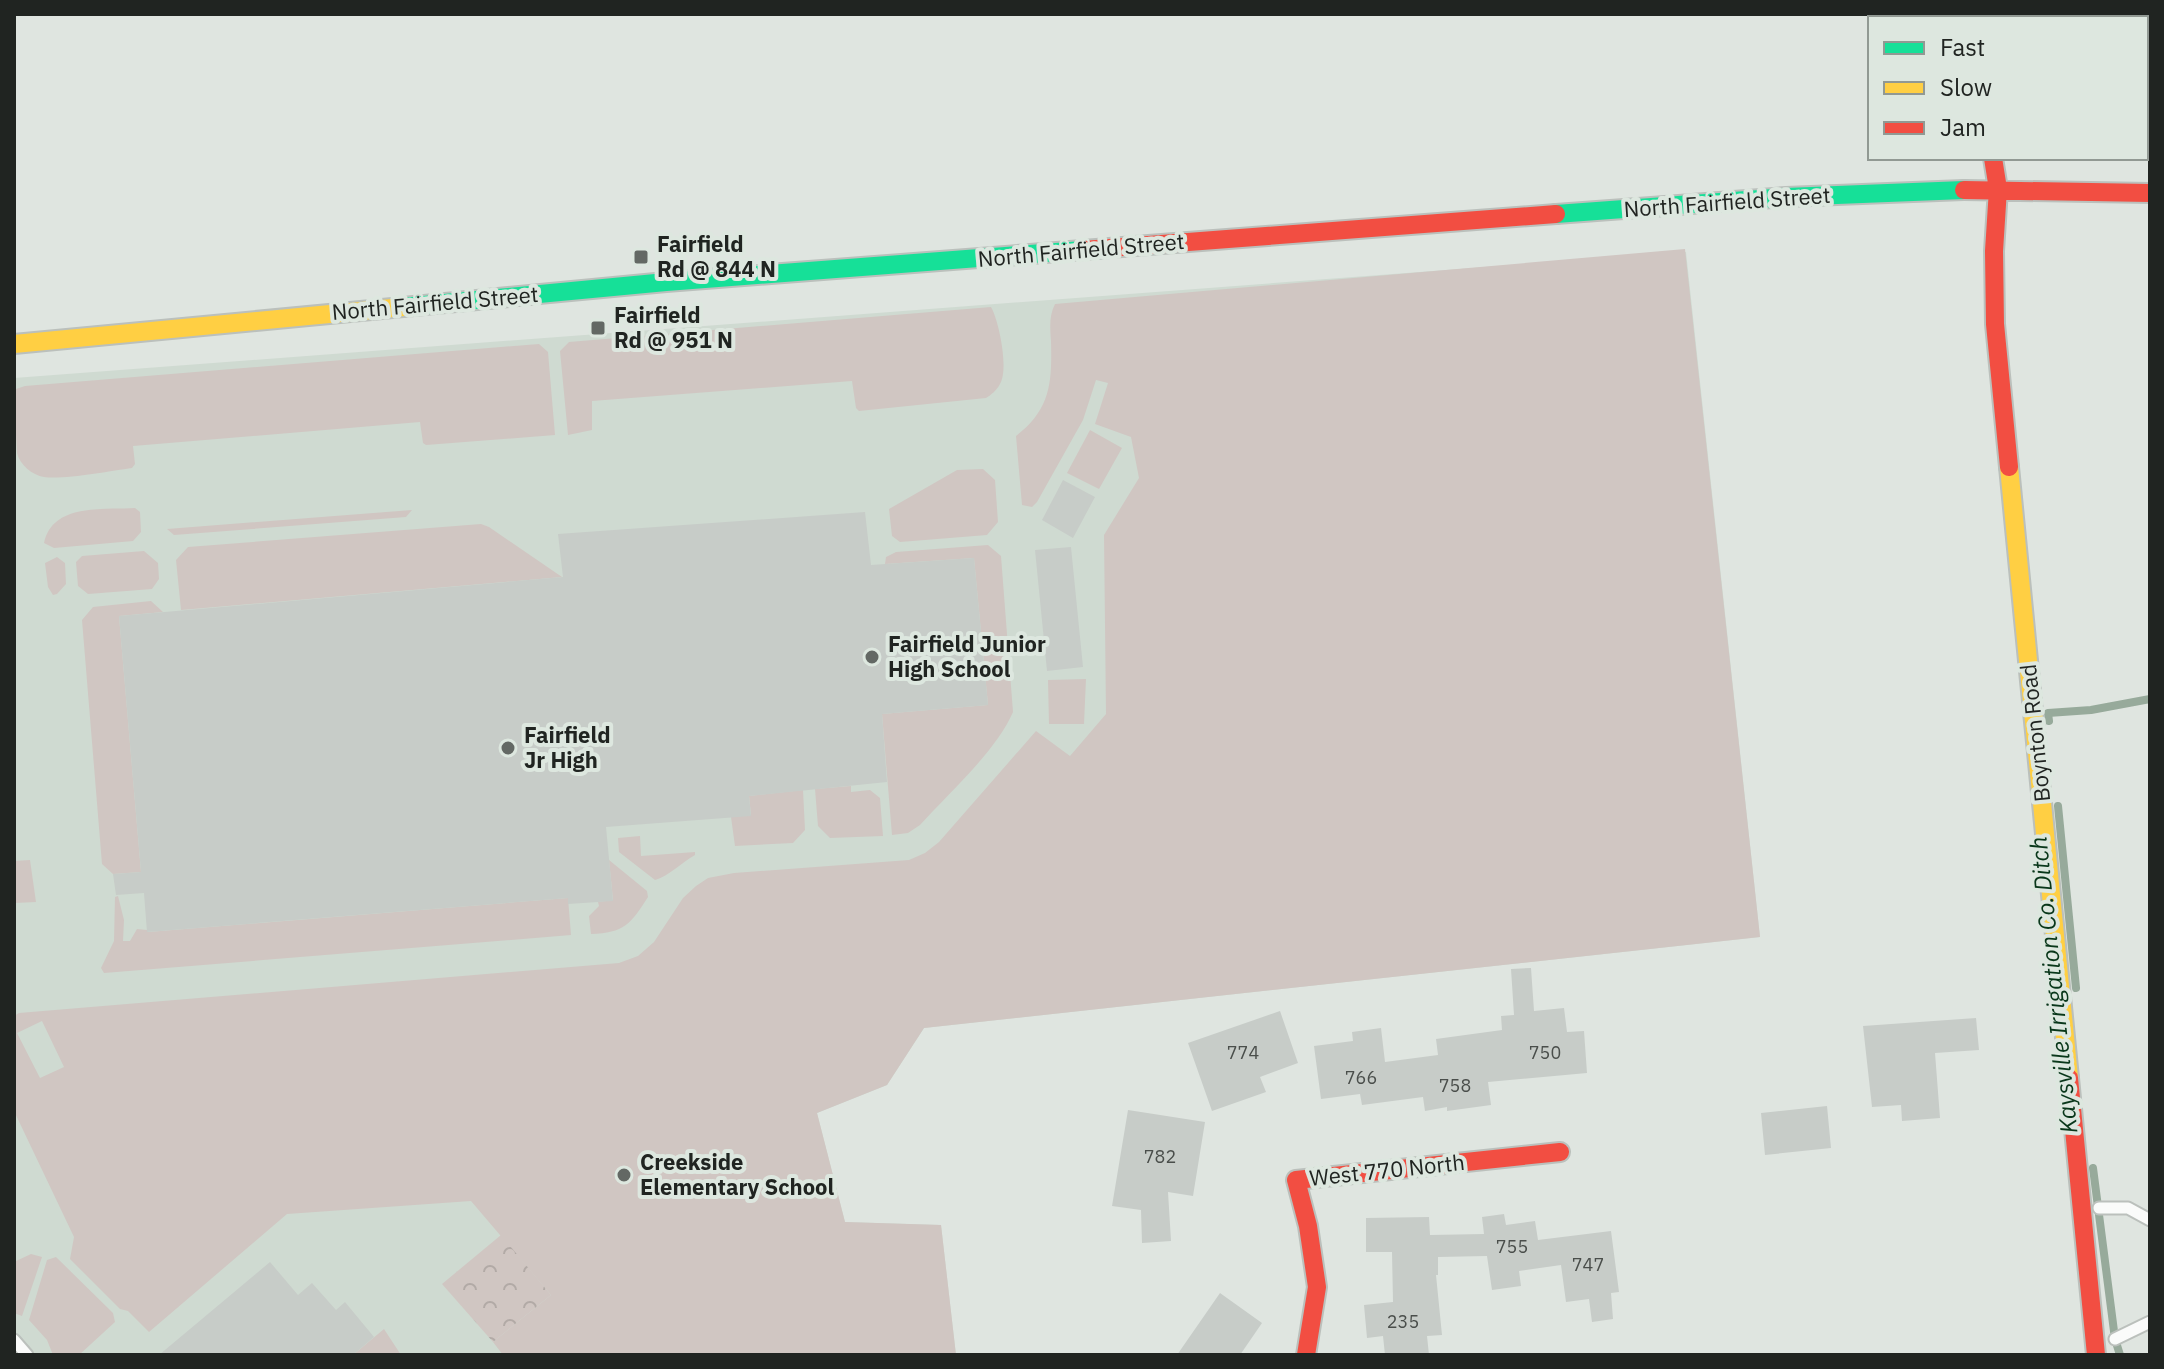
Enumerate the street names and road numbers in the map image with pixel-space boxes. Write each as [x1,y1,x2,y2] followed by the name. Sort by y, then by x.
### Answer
[1623,180,1831,223] street label: North Fairfield Street
[977,226,1185,273] street label: North Fairfield Street
[331,279,539,326] street label: North Fairfield Street
[2013,663,2056,803] street label: Boynton Road
[1308,1147,1466,1192] street label: West 770 North

